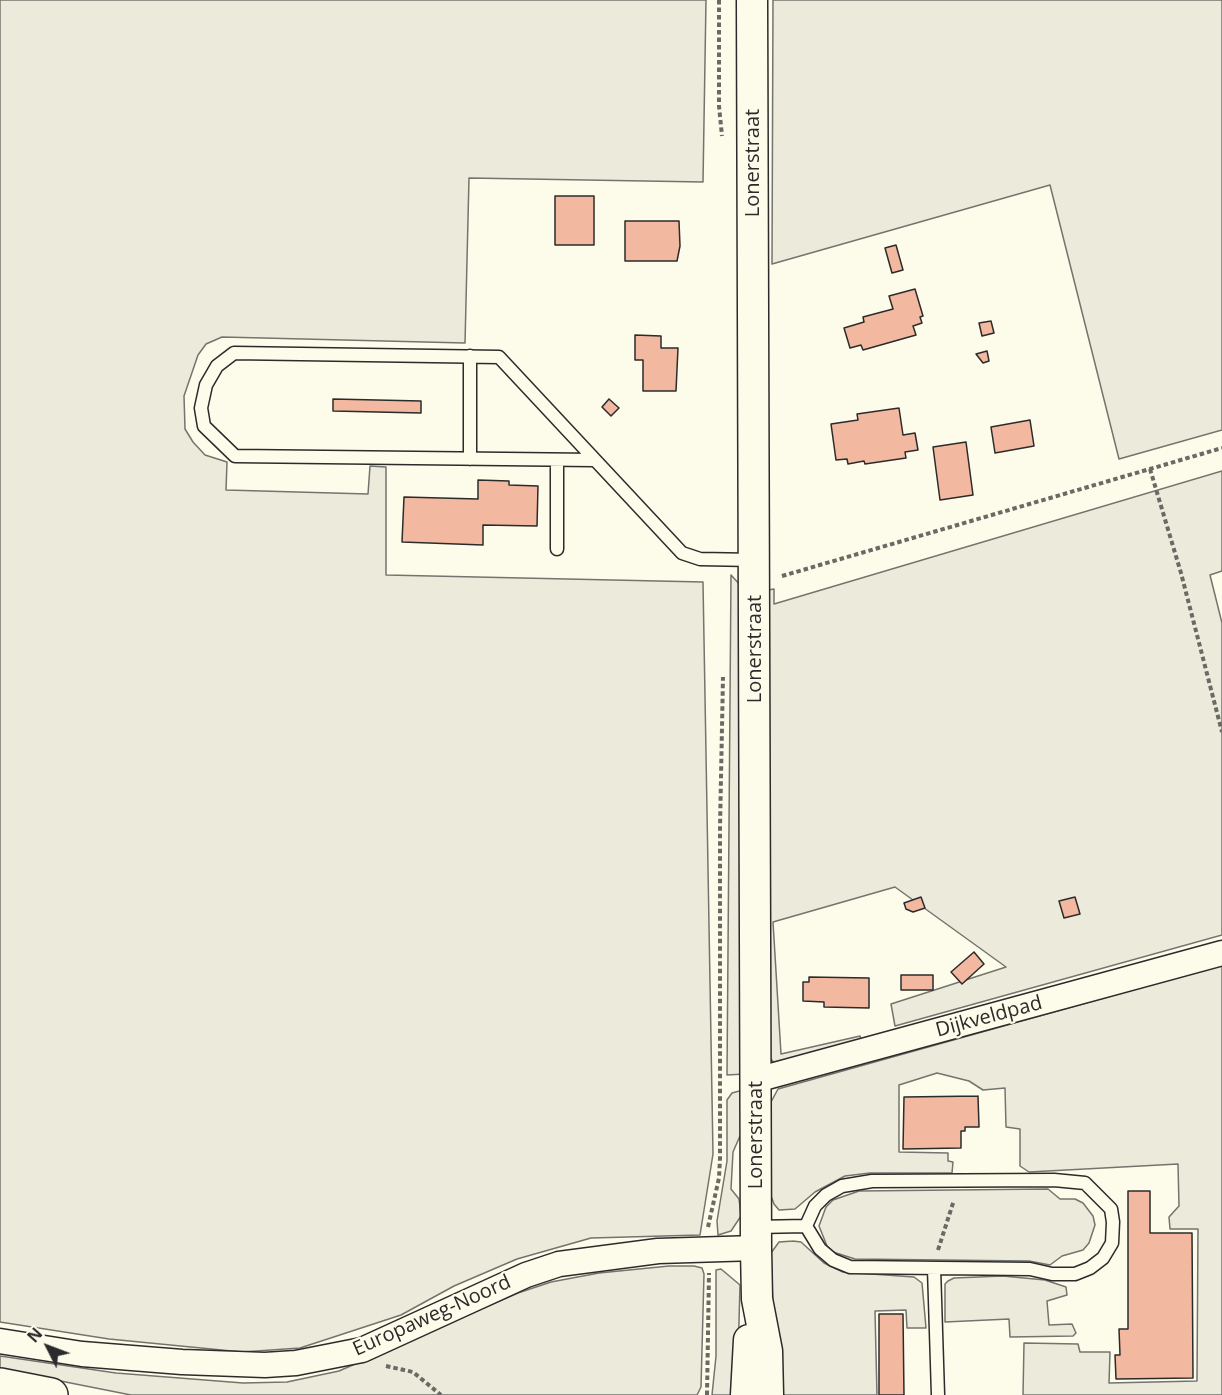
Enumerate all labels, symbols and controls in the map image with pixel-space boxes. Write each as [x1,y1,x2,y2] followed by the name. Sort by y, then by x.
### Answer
[741,109,765,217] street label: Lonerstraat
[743,595,767,703] street label: Lonerstraat
[933,991,1045,1043] street label: Dijkveldpad
[744,1081,768,1189] street label: Lonerstraat
[349,1270,515,1362] street label: Europaweg-Noord
[18,1317,78,1377] north arrow
[22,1323,47,1347] text: N

